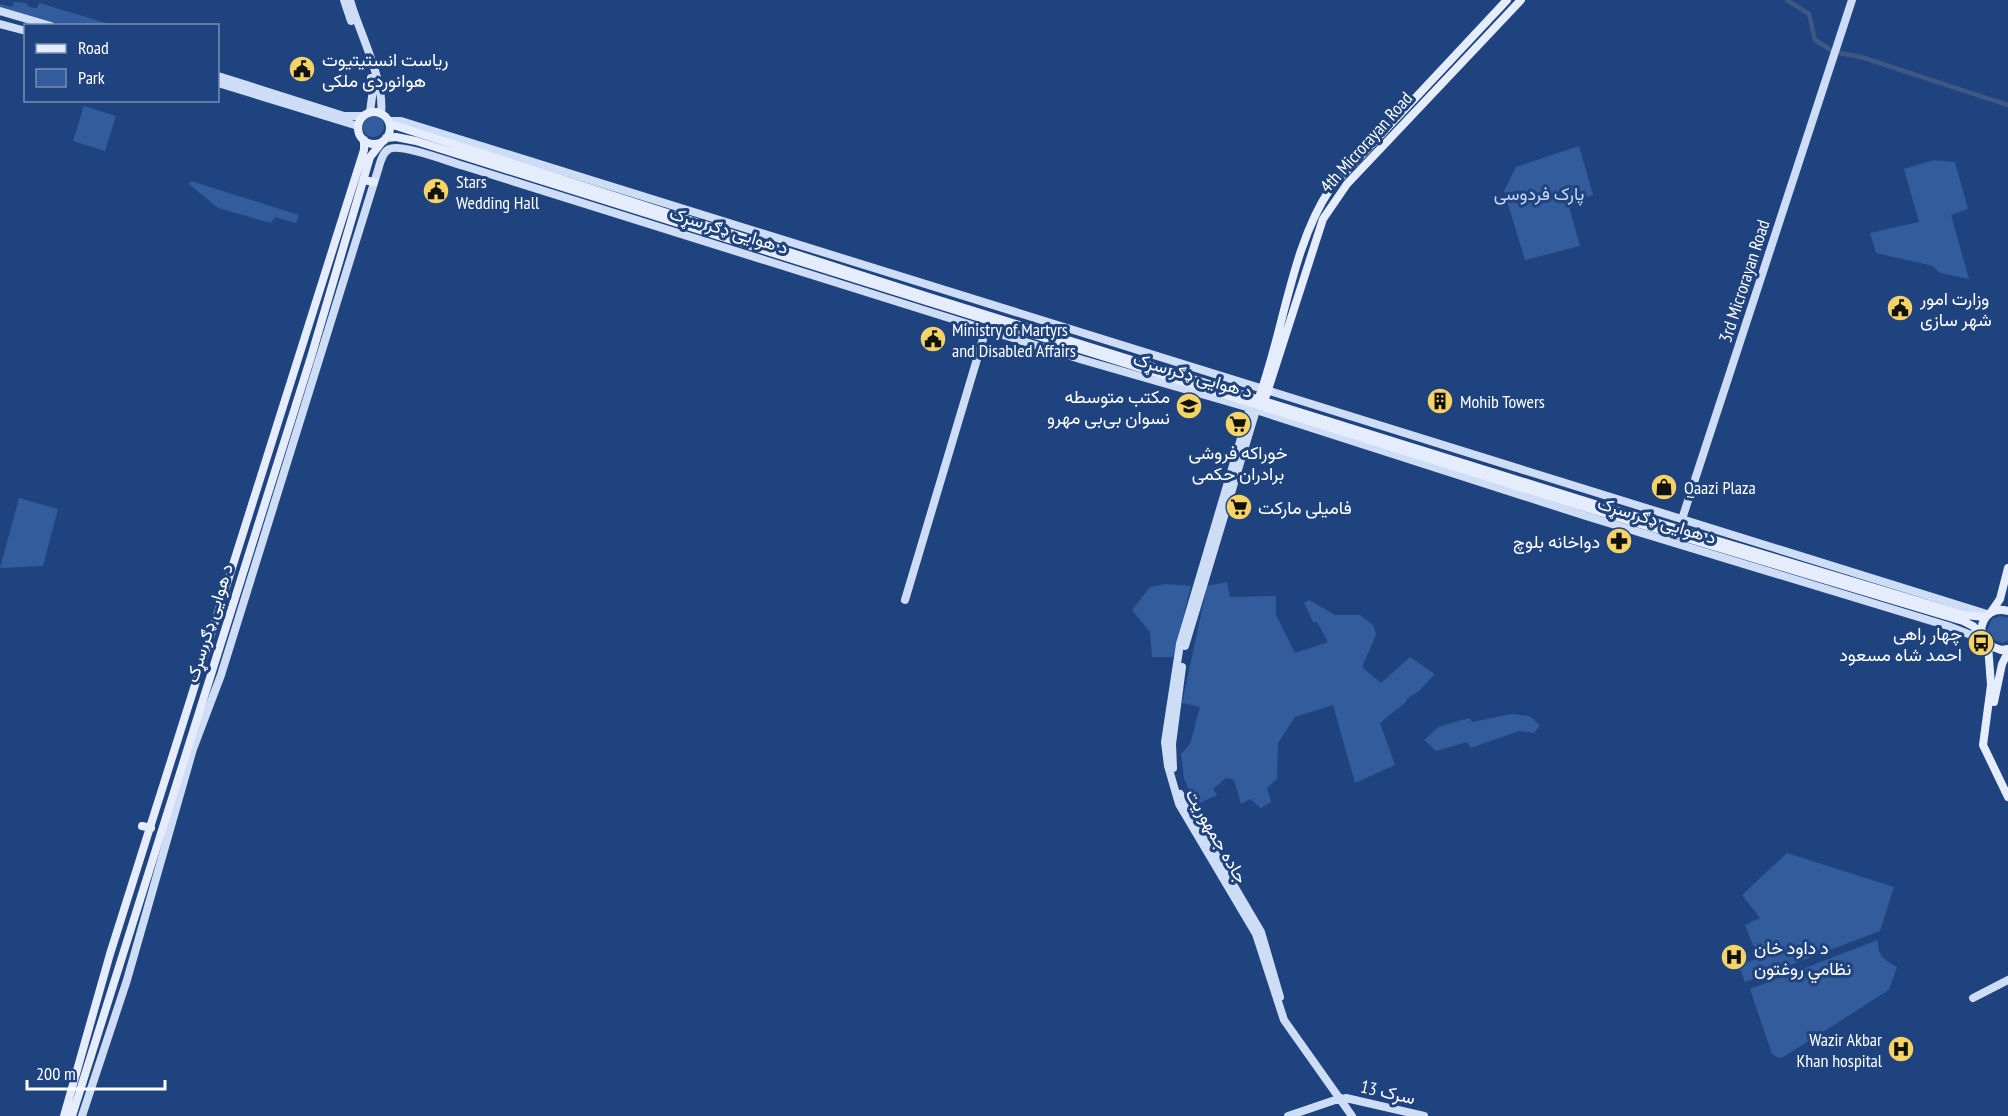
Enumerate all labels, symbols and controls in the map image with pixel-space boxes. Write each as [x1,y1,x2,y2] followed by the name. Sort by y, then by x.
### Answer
[24,24,219,102] legend
[78,36,109,59] text: Road
[322,48,448,92] place label: ریاست انستیتیوت هوانوردی ملکی
[287,54,317,84] public building icon: ریاست انستیتیوت هوانوردی ملکی
[78,66,105,89] text: Park
[1315,87,1417,197] street label: 4th Microrayan Road
[456,170,540,214] place label: Stars Wedding Hall
[421,176,451,206] public building icon: Stars Wedding Hall
[1494,182,1584,206] park label: پارک فردوسی
[666,201,791,260] street label: د هوایی ډګر سړک
[1713,217,1775,345] street label: 3rd Microrayan Road
[1919,287,1992,331] place label: وزارت امور شهر سازی
[1885,293,1915,323] public building icon: وزارت امور شهر سازی
[952,318,1076,362] place label: Ministry of Martyrs and Disabled Affairs
[918,324,948,354] public building icon: Ministry of Martyrs and Disabled Affairs
[1130,347,1255,404] street label: د هوایی ډګر سړک
[1047,385,1170,429] place label: مکتب متوسطه نسوان بی‌بی مهرو
[1425,386,1455,416] building icon: Mohib Towers
[1460,390,1545,413] place label: Mohib Towers
[1174,391,1204,421] school or university icon: مکتب متوسطه نسوان بی‌بی مهرو
[1223,409,1253,439] supermarket icon: خوراکه فروشی برادران حکمی
[1188,441,1288,485] place label: خوراکه فروشی برادران حکمی
[1649,472,1679,502] shop icon: Qaazi Plaza
[1684,476,1756,499] place label: Qaazi Plaza
[1594,491,1719,550] street label: د هوایی ډګر سړک
[1224,492,1254,522] supermarket icon: فامیلی مارکت
[1258,496,1352,519] place label: فامیلی مارکت
[1604,526,1634,556] pharmacy icon: دواخانه بلوچ
[1513,530,1600,554] place label: دواخانه بلوچ
[180,561,239,686] street label: د هوایی ډګر سړک
[1839,622,1962,666] place label: چهار راهی احمد شاه مسعود
[1966,628,1996,658] bus stop icon: چهار راهی احمد شاه مسعود
[1181,785,1253,887] street label: جاده جمهوریت
[1754,936,1851,984] place label: د داود خان نظامي روغتون
[1719,942,1749,972] hospital icon: د داود خان نظامي روغتون
[1796,1028,1883,1072] place label: Wazir Akbar Khan hospital
[1886,1034,1916,1064] hospital icon: Wazir Akbar Khan hospital
[27,1053,165,1091] scale bar
[36,1062,76,1085] text: 200 m
[1358,1075,1418,1109] street label: سرک 13

